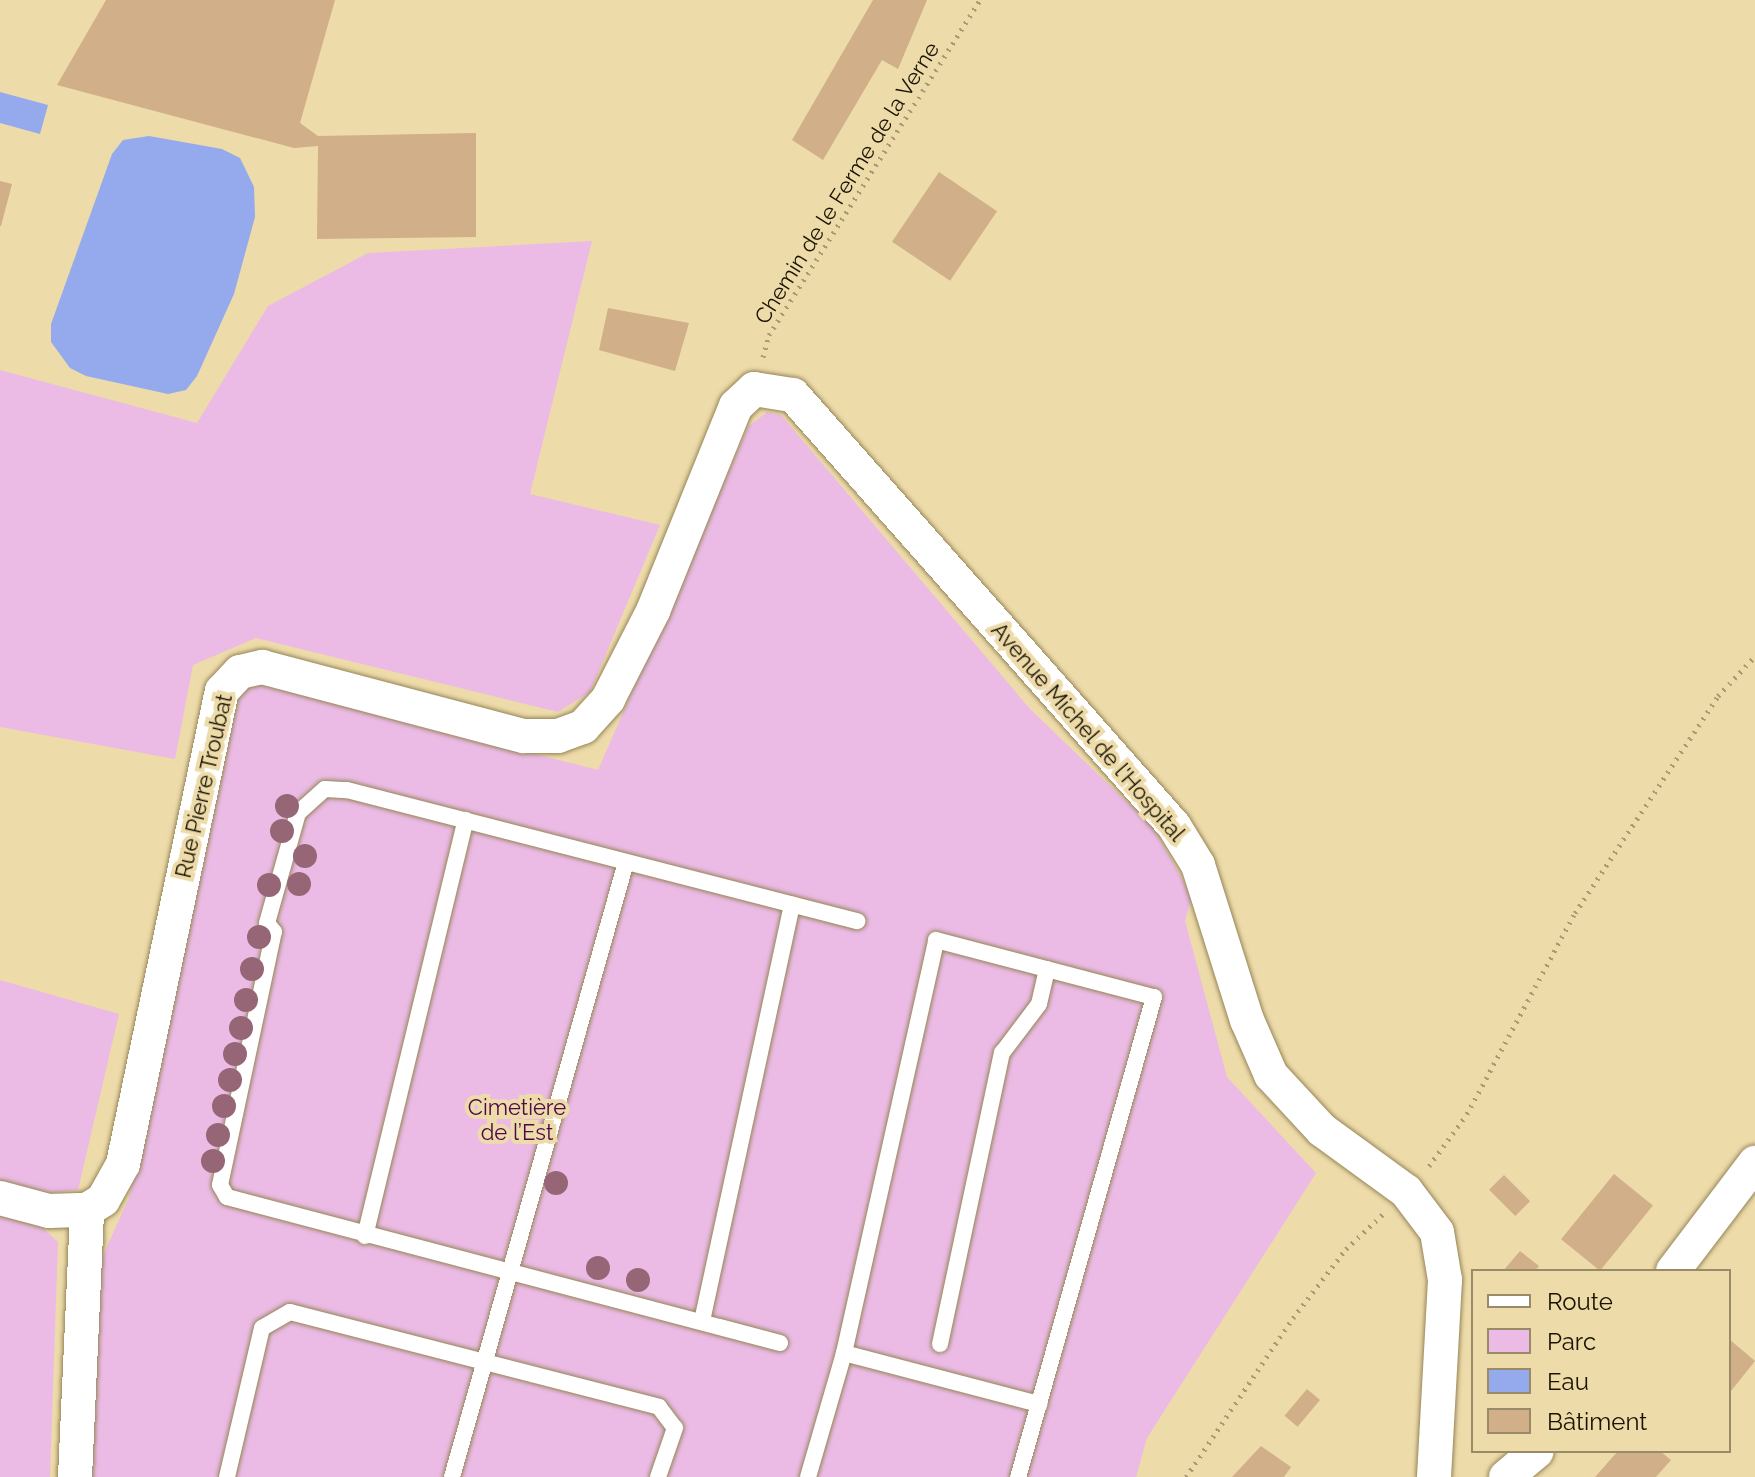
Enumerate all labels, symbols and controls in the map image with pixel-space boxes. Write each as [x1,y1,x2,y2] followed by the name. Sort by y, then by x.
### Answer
[749,37,945,329] street label: Chemin de le Ferme de la Verne
[986,617,1190,847] street label: Avenue Michel de l'Hospital
[170,691,238,881] street label: Rue Pierre Troubat
[468,1094,566,1146] park label: Cimetière de l’Est
[1471,1269,1731,1453] legend
[1547,1287,1613,1316] text: Route
[1547,1327,1596,1356] text: Parc
[1547,1367,1589,1396] text: Eau
[1547,1407,1647,1436] text: Bâtiment

